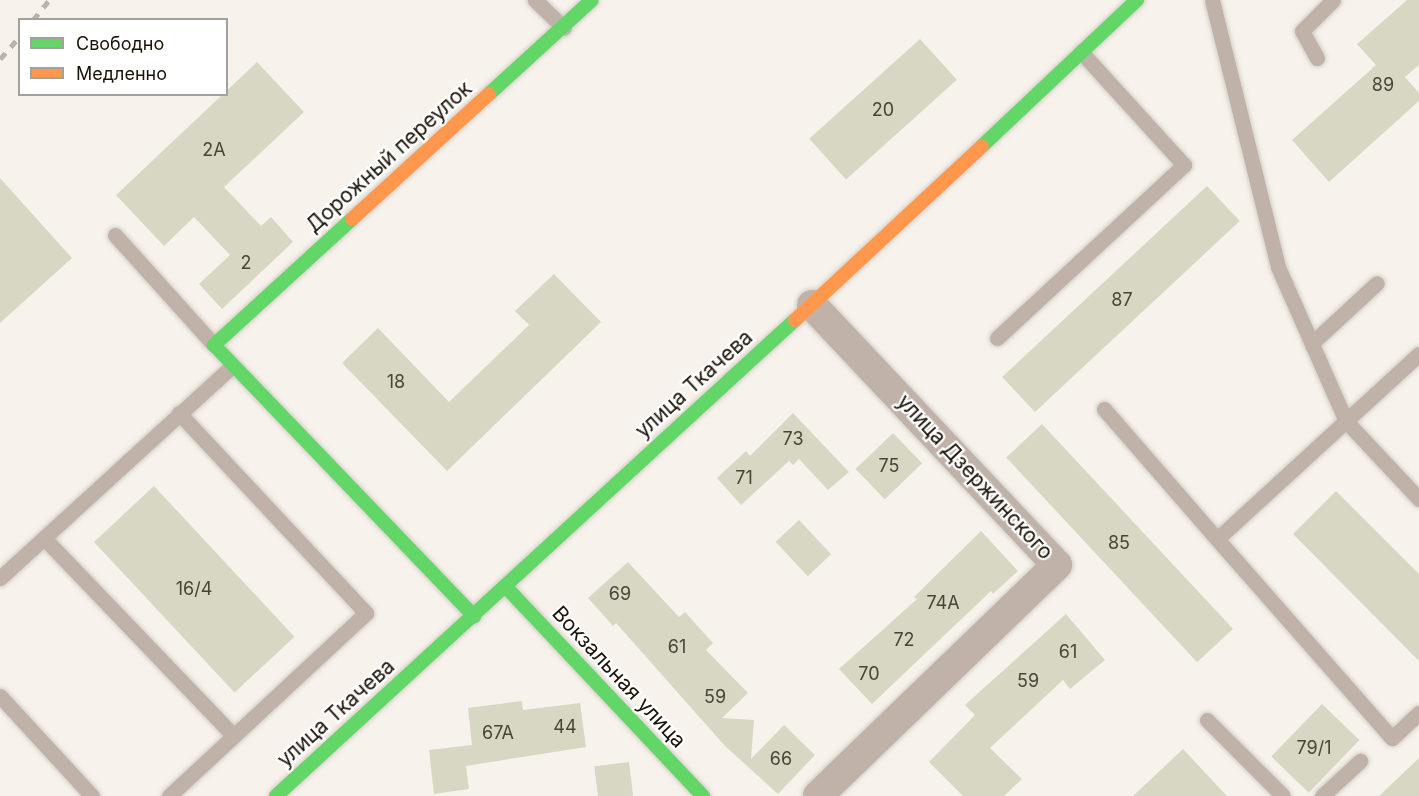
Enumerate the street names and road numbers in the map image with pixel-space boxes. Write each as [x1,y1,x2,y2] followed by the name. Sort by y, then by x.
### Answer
[301,76,477,238] street label: Дорожный переулок
[630,325,758,443] street label: улица Ткачева
[892,389,1058,565] street label: улица Дзержинского
[547,601,691,753] street label: Вокзальная улица
[272,654,400,772] street label: улица Ткачева

